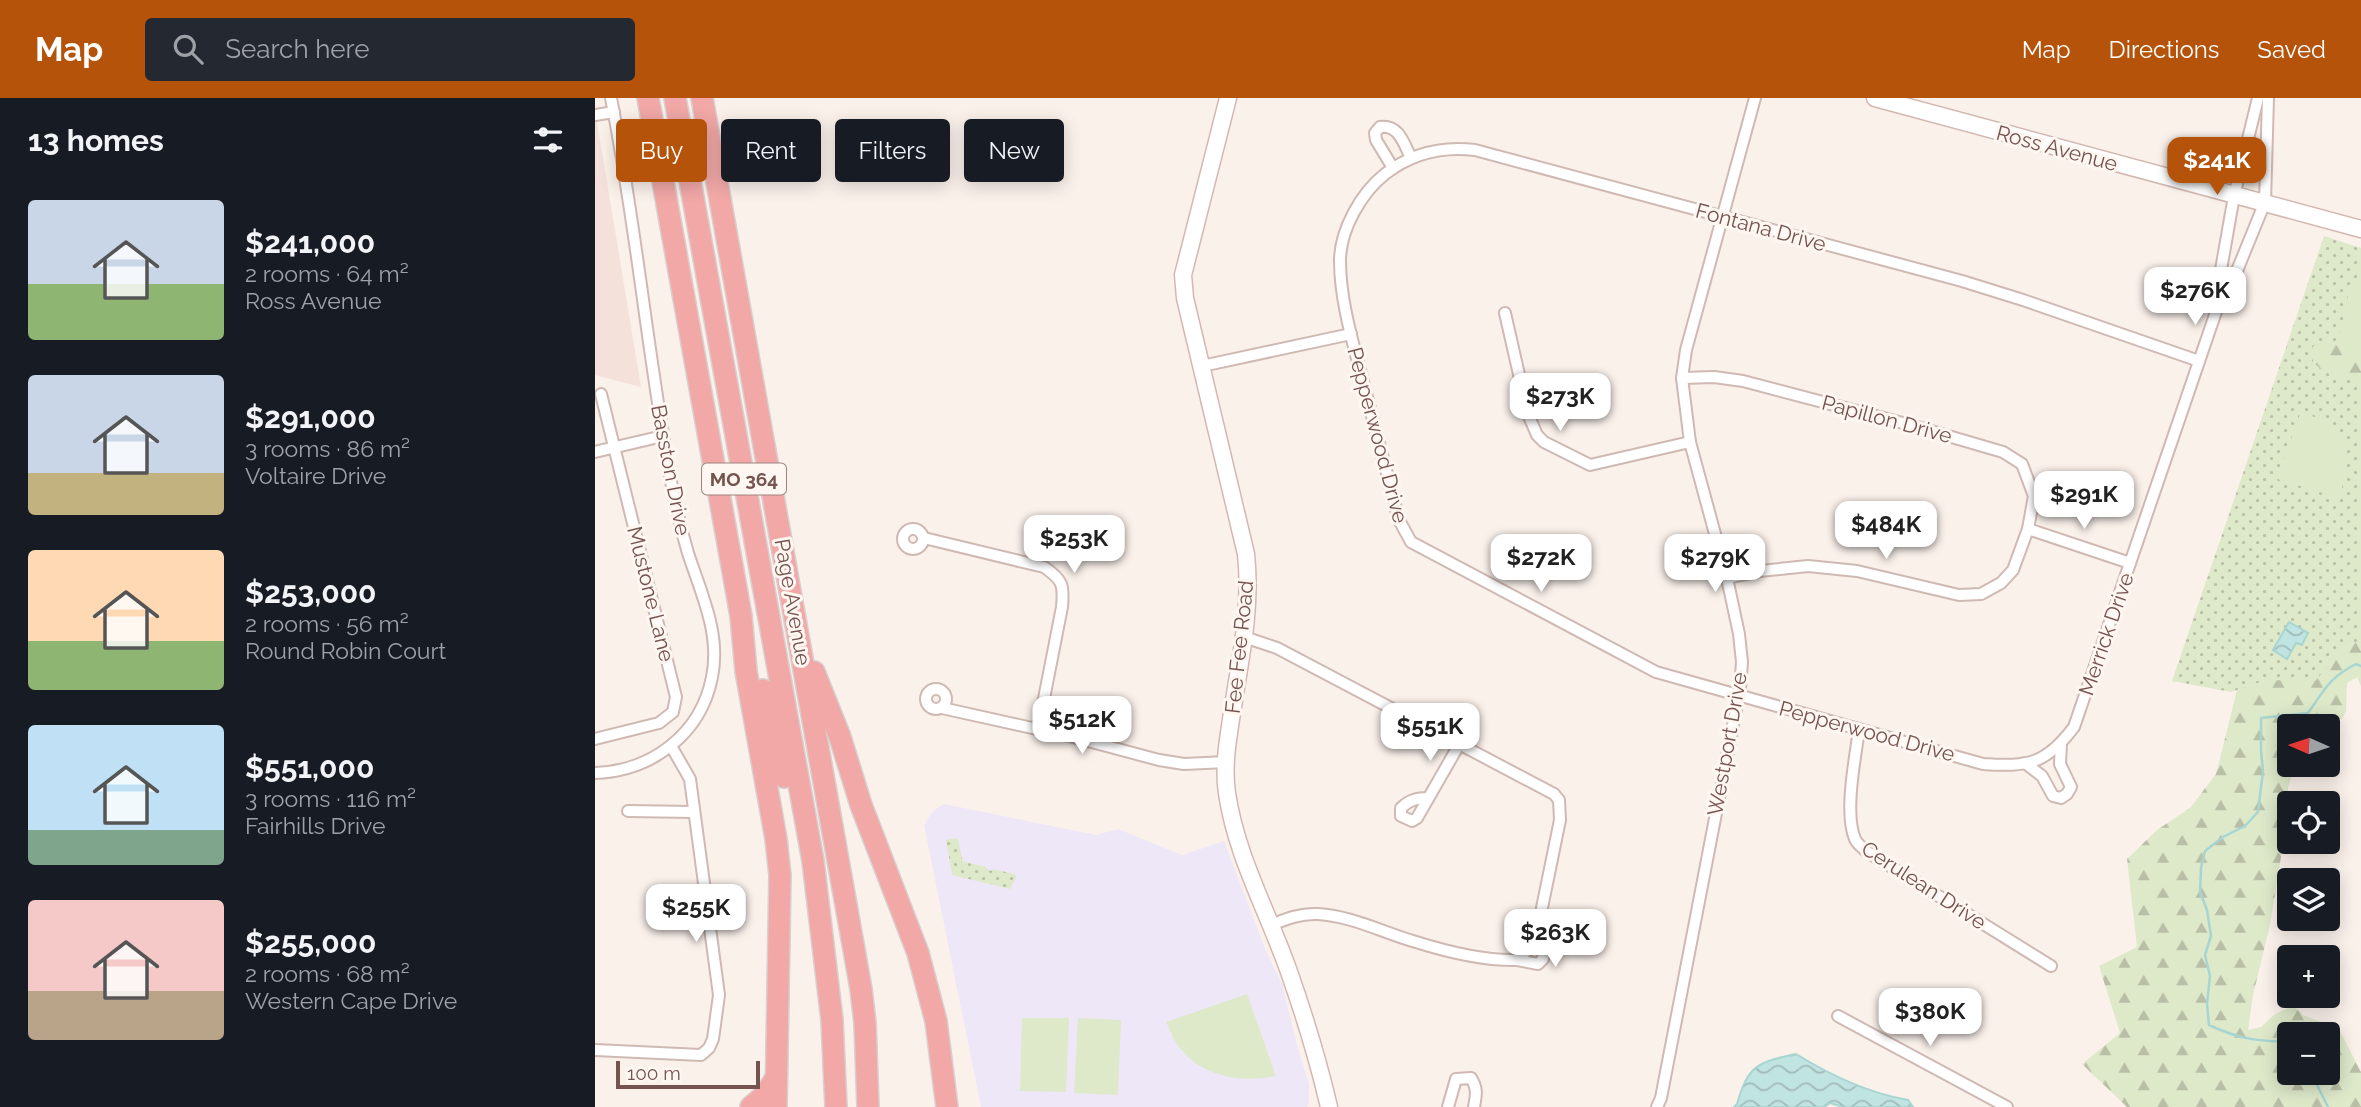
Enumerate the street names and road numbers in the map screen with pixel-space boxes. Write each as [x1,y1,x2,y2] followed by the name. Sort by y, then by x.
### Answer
[1994,120,2120,176] street label: Ross Avenue
[1693,198,1829,256] street label: Fontana Drive
[1343,344,1413,526] street label: Pepperwood Drive
[1819,390,1955,448] street label: Papillon Drive
[646,402,696,538] street label: Basston Drive
[702,464,786,494] road number: MO 364
[622,524,680,664] street label: Mustone Lane
[770,537,816,667] street label: Page Avenue
[2073,569,2139,699] street label: Merrick Drive
[1220,579,1258,715] street label: Fee Fee Road
[1702,670,1752,818] street label: Westport Drive
[1776,696,1958,766] street label: Pepperwood Drive
[1857,835,1991,935] street label: Cerulean Drive

